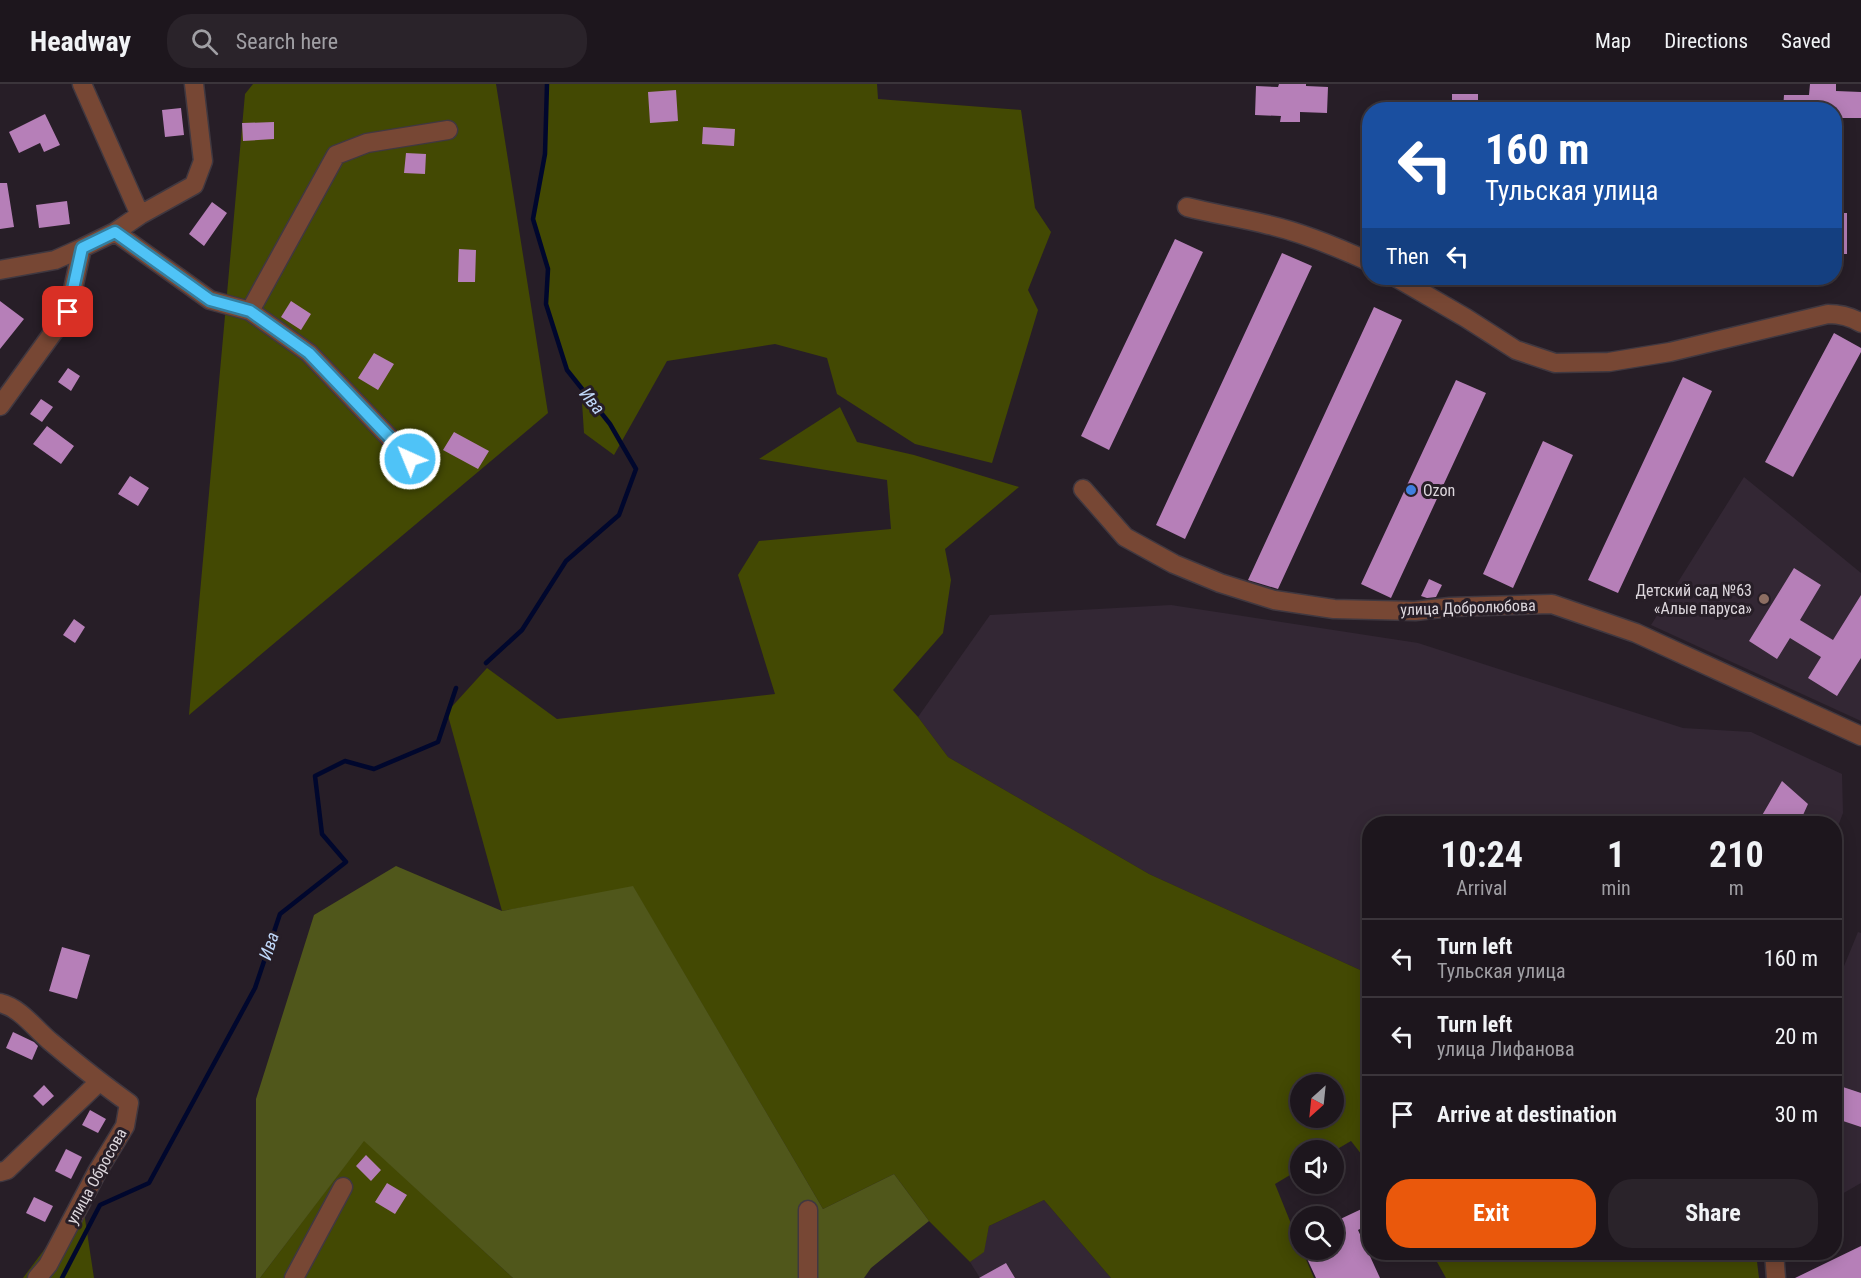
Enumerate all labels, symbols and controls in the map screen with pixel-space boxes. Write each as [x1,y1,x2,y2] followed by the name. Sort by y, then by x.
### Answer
[167,14,587,68] search box
[30,25,131,58] text: Headway
[188,25,221,58] icon: search
[236,29,338,54] text: Search here
[1595,29,1631,53] text: Map
[1664,29,1748,53] text: Directions
[1781,29,1831,53] text: Saved
[1485,125,1590,174] text: 160 m
[1386,126,1464,204] icon: left
[1485,175,1658,207] text: Тульская улица
[1441,240,1474,273] icon: left
[1386,244,1429,269] text: Then
[42,286,93,337] pin
[51,295,84,328] icon: arrive
[575,383,609,418] water label: Ива
[378,427,442,491] position arrow
[1423,481,1455,500] place label: Ozon
[1404,483,1418,497] marker: Ozon
[1636,581,1752,618] place label: Детский сад №63 «Алые паруса»
[1757,592,1771,606] marker: Детский сад №63 «Алые паруса»
[1400,596,1536,619] street label: улица Добролюбова
[1440,834,1523,876] text: 10:24
[1607,834,1625,876] text: 1
[1709,834,1764,876] text: 210
[1456,876,1507,900] text: Arrival
[1601,876,1631,900] text: min
[1729,876,1744,900] text: m
[254,929,283,962] water label: Ива
[1437,934,1512,959] text: Turn left
[1386,942,1419,975] icon: left
[1764,946,1818,971] text: 160 m
[1437,959,1565,983] text: Тульская улица
[1437,1012,1512,1037] text: Turn left
[1386,1020,1419,1053] icon: left
[1775,1024,1818,1049] text: 20 m
[1437,1037,1575,1061] text: улица Лифанова
[1290,1074,1344,1128] north arrow
[1290,1074,1344,1260] map controls
[1386,1098,1419,1131] icon: arrive
[1437,1102,1617,1127] text: Arrive at destination
[1775,1102,1818,1127] text: 30 m
[62,1125,131,1228] street label: улица Обросова
[1290,1140,1344,1194] button: sound
[1386,1179,1596,1248] button: Exit
[1608,1179,1818,1248] button: Share
[1290,1206,1344,1260] button: search

